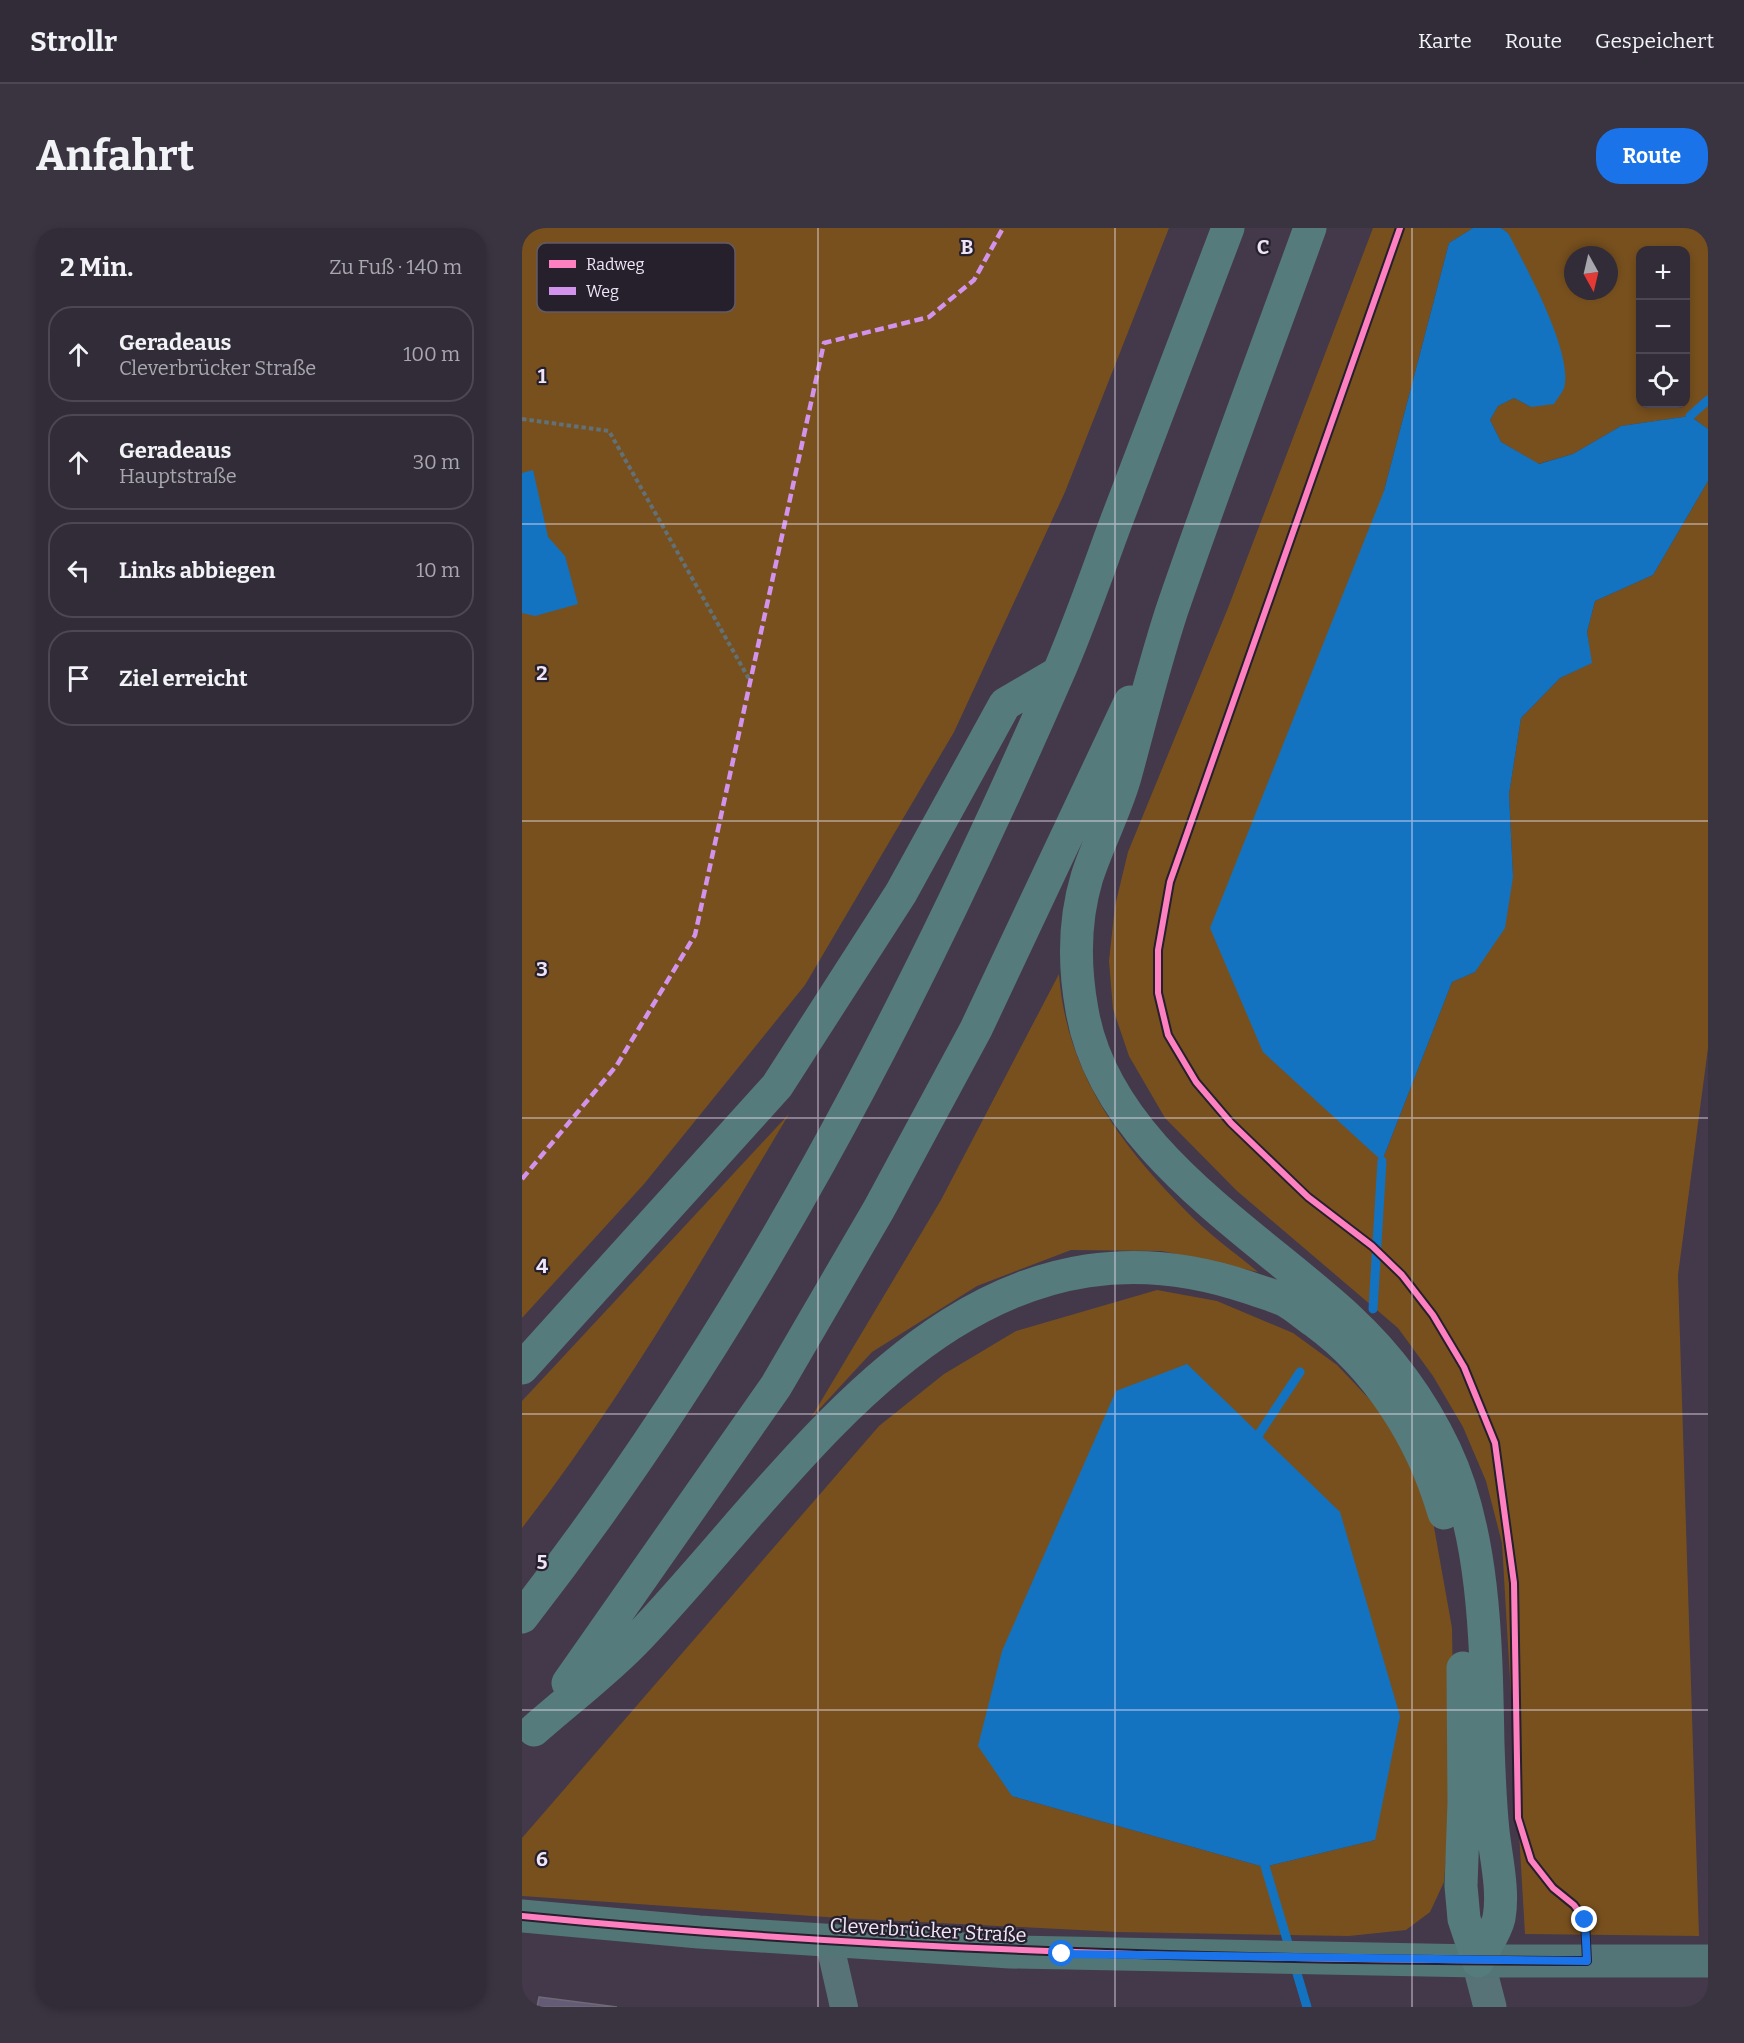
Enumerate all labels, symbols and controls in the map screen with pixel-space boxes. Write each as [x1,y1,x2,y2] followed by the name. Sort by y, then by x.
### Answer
[30,25,117,58] text: Strollr
[1418,28,1472,54] text: Karte
[1505,28,1562,54] text: Route
[1595,28,1714,54] text: Gespeichert
[1596,128,1708,184] button: Route
[36,131,194,181] text: Anfahrt
[961,235,974,259] text: B
[1257,235,1269,259] text: C
[537,243,735,312] legend
[1564,246,1618,300] north arrow
[1636,246,1690,408] map controls
[1636,246,1690,300] button: +
[60,252,133,283] text: 2 Min.
[329,255,462,279] text: Zu Fuß · 140 m
[586,255,644,274] text: Radweg
[586,282,619,301] text: Weg
[1636,300,1690,354] button: −
[119,329,231,356] text: Geradeaus
[62,338,95,371] icon: ahead
[403,342,460,366] text: 100 m
[1636,354,1690,408] button: locate
[119,356,316,380] text: Cleverbrücker Straße
[538,364,547,388] text: 1
[119,437,231,464] text: Geradeaus
[62,446,95,479] icon: ahead
[413,450,460,474] text: 30 m
[119,464,237,488] text: Hauptstraße
[62,554,95,587] icon: left
[119,557,276,584] text: Links abbiegen
[416,558,460,582] text: 10 m
[536,661,548,685] text: 2
[62,662,95,695] icon: arrive
[119,665,248,692] text: Ziel erreicht
[536,957,548,981] text: 3
[536,1254,548,1278] text: 4
[537,1550,548,1574] text: 5
[536,1847,548,1871] text: 6
[1571,1906,1597,1932] route end
[829,1913,1027,1947] street label: Cleverbrücker Straße
[1048,1940,1074,1966] route start

